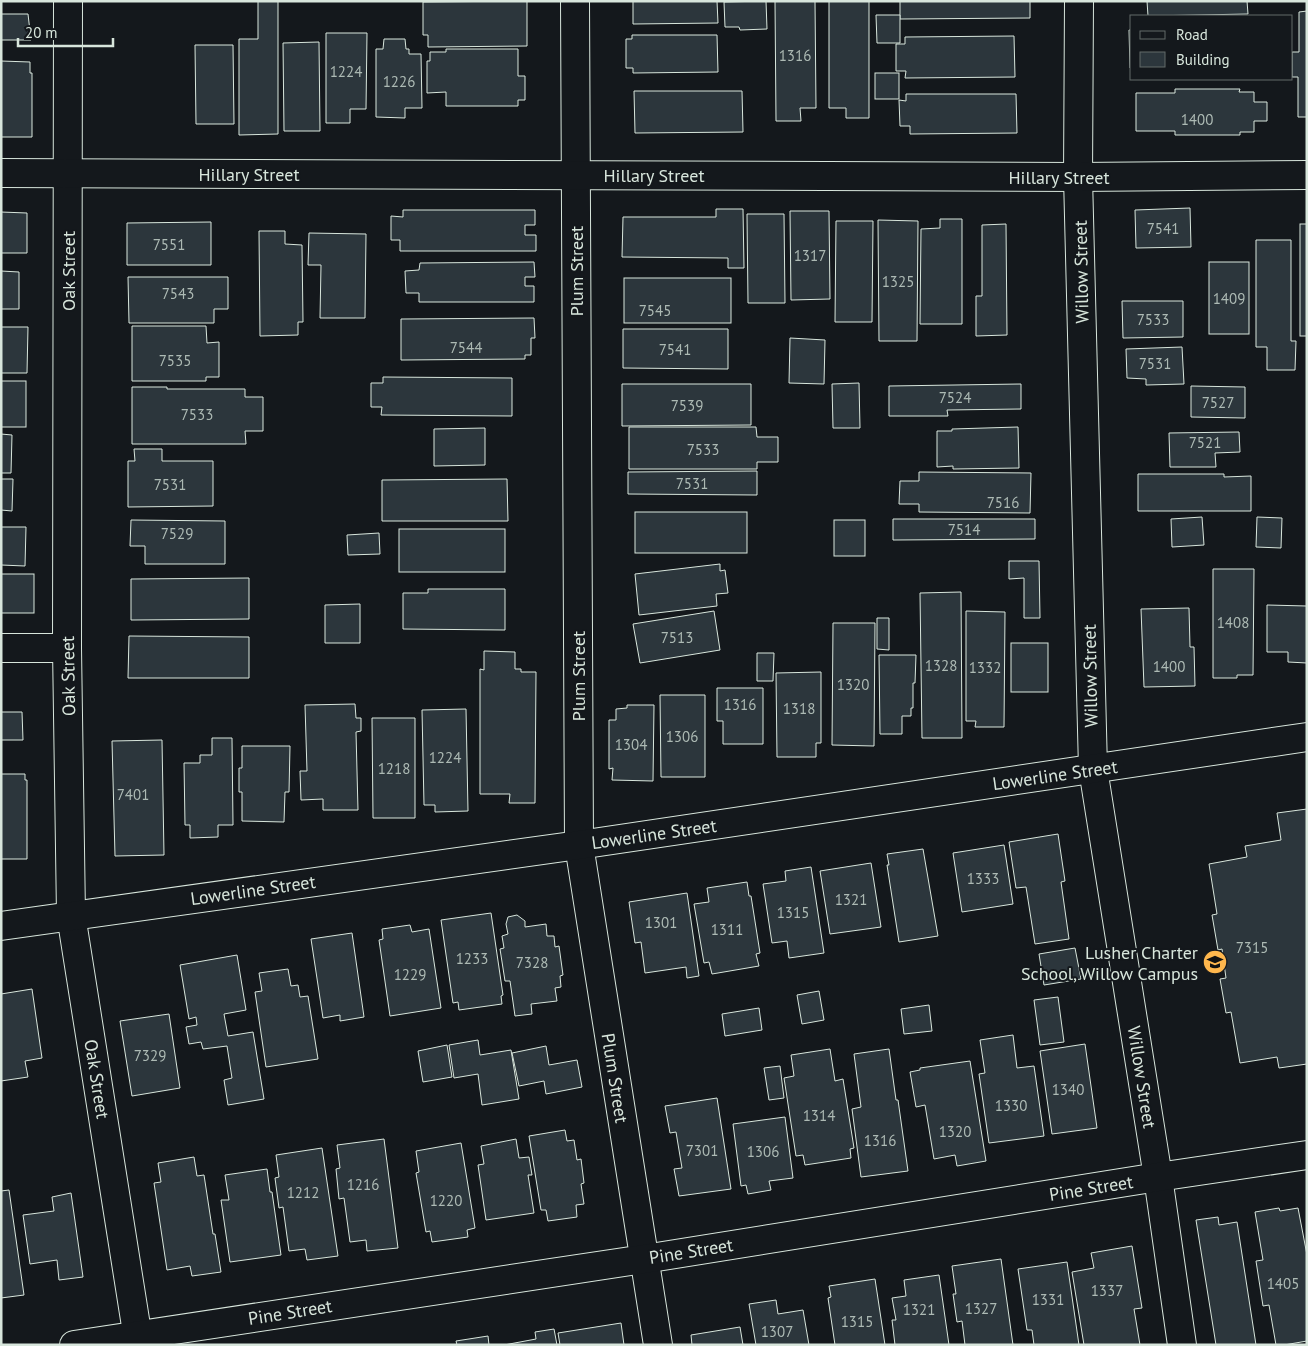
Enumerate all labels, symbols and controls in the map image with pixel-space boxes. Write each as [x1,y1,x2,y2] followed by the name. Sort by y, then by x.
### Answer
[18,15,112,47] scale bar
[1130,15,1293,80] legend
[25,23,58,42] text: 20 m
[1176,25,1208,44] text: Road
[779,46,811,65] house number: 1316
[1176,50,1230,69] text: Building
[330,62,362,81] house number: 1224
[383,72,415,91] house number: 1226
[1181,110,1213,129] house number: 1400
[199,163,300,186] street label: Hillary Street
[604,164,705,187] street label: Hillary Street
[1009,166,1110,189] street label: Hillary Street
[1147,219,1179,238] house number: 7541
[1069,220,1093,324] street label: Willow Street
[565,226,588,316] street label: Plum Street
[57,231,80,311] street label: Oak Street
[153,235,185,254] house number: 7551
[794,246,826,265] house number: 1317
[882,272,914,291] house number: 1325
[162,284,194,303] house number: 7543
[1213,289,1245,308] house number: 1409
[639,301,671,320] house number: 7545
[1137,310,1169,329] house number: 7533
[450,338,482,357] house number: 7544
[659,340,691,359] house number: 7541
[159,351,191,370] house number: 7535
[1139,354,1171,373] house number: 7531
[939,388,971,407] house number: 7524
[1202,393,1234,412] house number: 7527
[671,396,703,415] house number: 7539
[181,405,213,424] house number: 7533
[1189,433,1221,452] house number: 7521
[687,440,719,459] house number: 7533
[676,474,708,493] house number: 7531
[154,475,186,494] house number: 7531
[987,493,1019,512] house number: 7516
[948,520,980,539] house number: 7514
[161,524,193,543] house number: 7529
[1217,613,1249,632] house number: 1408
[1078,624,1102,728] street label: Willow Street
[661,628,693,647] house number: 7513
[567,631,590,721] street label: Plum Street
[56,636,80,716] street label: Oak Street
[925,656,957,675] house number: 1328
[1153,657,1185,676] house number: 1400
[969,658,1001,677] house number: 1332
[837,675,869,694] house number: 1320
[724,695,756,714] house number: 1316
[783,699,815,718] house number: 1318
[666,727,698,746] house number: 1306
[615,735,647,754] house number: 1304
[429,748,461,767] house number: 1224
[991,755,1119,795] street label: Lowerline Street
[378,759,410,778] house number: 1218
[117,785,149,804] house number: 7401
[590,814,718,854] street label: Lowerline Street
[967,869,999,888] house number: 1333
[189,870,317,910] street label: Lowerline Street
[835,890,867,909] house number: 1321
[777,903,809,922] house number: 1315
[645,913,677,932] house number: 1301
[711,920,743,939] house number: 1311
[1236,938,1268,957] house number: 7315
[1021,941,1198,985] place label: Lusher Charter School, Willow Campus
[456,949,488,968] house number: 1233
[1202,949,1228,975] school or university icon: Lusher Charter School, Willow Campus
[516,953,548,972] house number: 7328
[394,965,426,984] house number: 1229
[1123,1024,1161,1130] street label: Willow Street
[597,1032,633,1124] street label: Plum Street
[79,1038,115,1120] street label: Oak Street
[134,1046,166,1065] house number: 7329
[1052,1080,1084,1099] house number: 1340
[995,1096,1027,1115] house number: 1330
[803,1106,835,1125] house number: 1314
[939,1122,971,1141] house number: 1320
[864,1131,896,1150] house number: 1316
[686,1141,718,1160] house number: 7301
[747,1142,779,1161] house number: 1306
[1047,1170,1135,1206] street label: Pine Street
[347,1175,379,1194] house number: 1216
[287,1183,319,1202] house number: 1212
[430,1191,462,1210] house number: 1220
[647,1233,735,1269] street label: Pine Street
[1267,1274,1299,1293] house number: 1405
[1091,1281,1123,1300] house number: 1337
[1032,1290,1064,1309] house number: 1331
[246,1294,334,1330] street label: Pine Street
[965,1299,997,1318] house number: 1327
[903,1300,935,1319] house number: 1321
[841,1312,873,1331] house number: 1315
[761,1322,793,1341] house number: 1307

